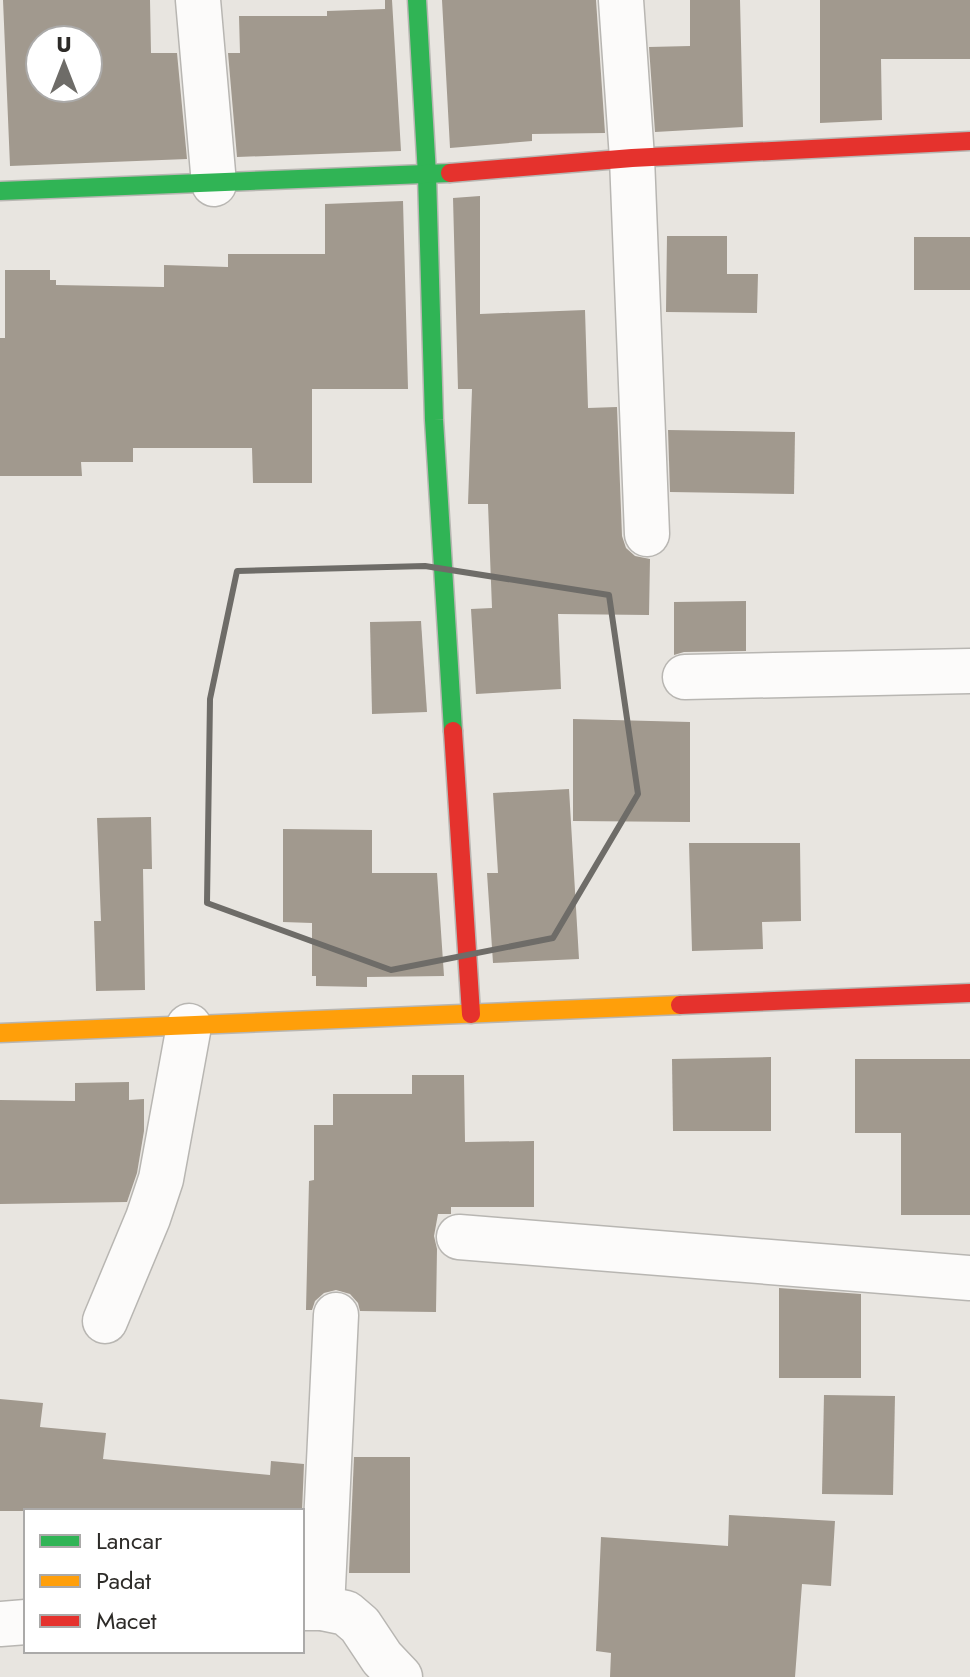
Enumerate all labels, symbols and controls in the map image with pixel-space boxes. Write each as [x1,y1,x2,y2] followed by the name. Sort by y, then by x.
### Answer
[24,24,104,104] north arrow
[56,28,72,60] text: U
[24,1509,304,1653] legend
[96,1523,163,1558] text: Lancar
[96,1563,151,1598] text: Padat
[96,1603,157,1638] text: Macet

